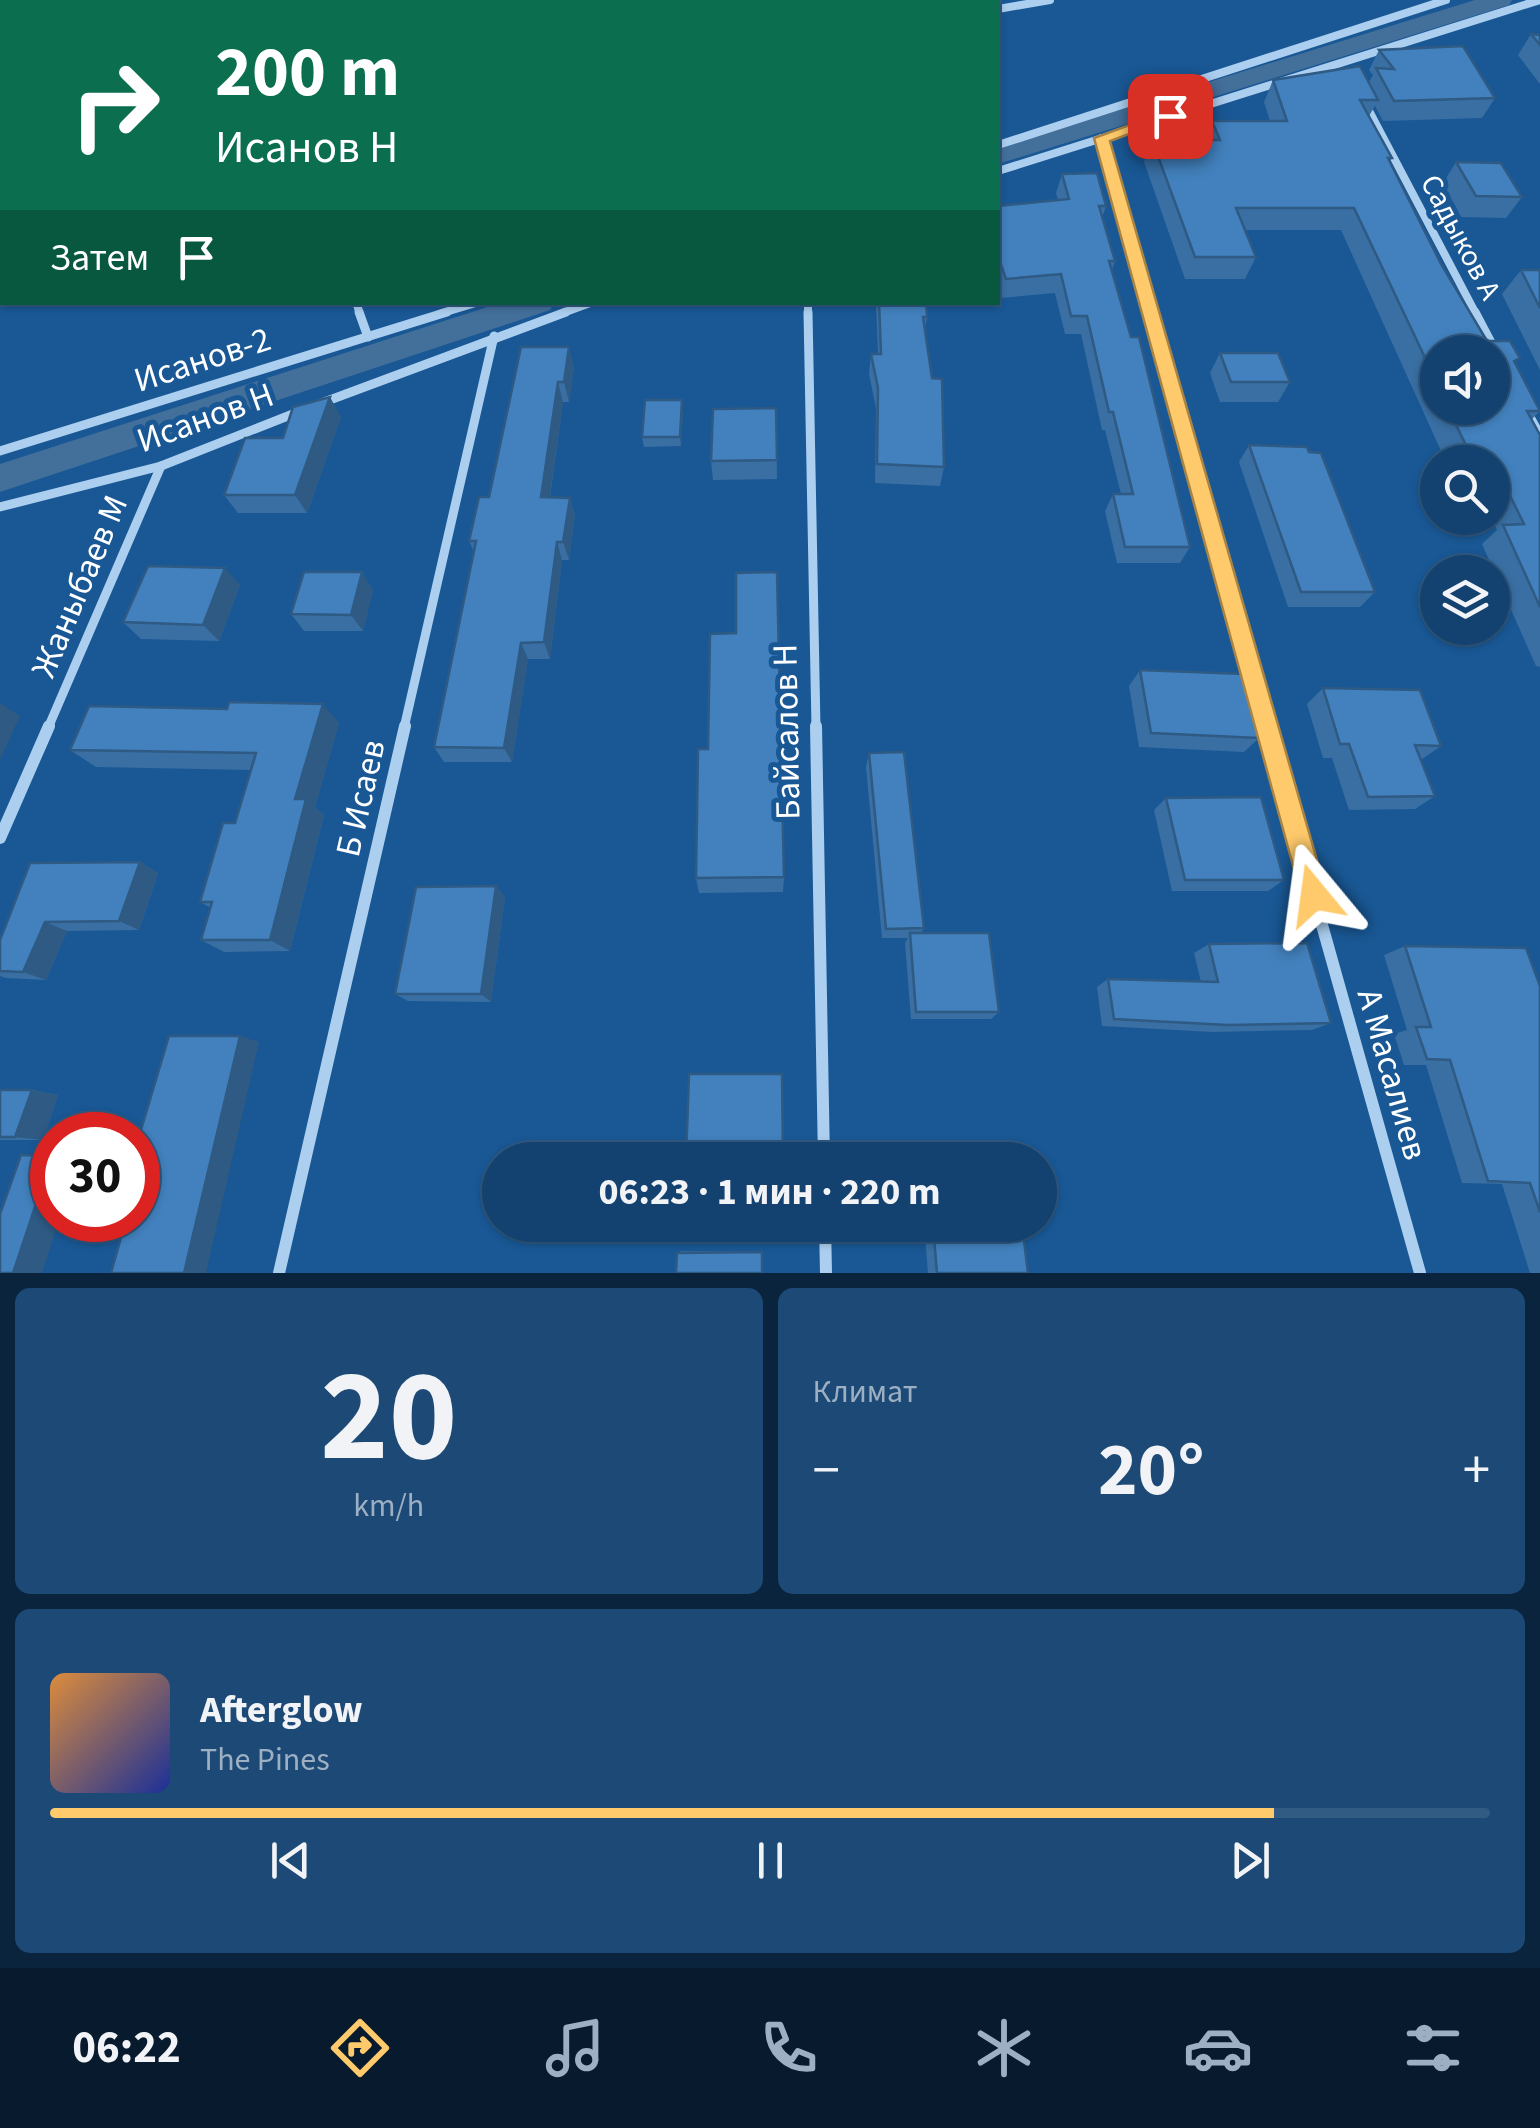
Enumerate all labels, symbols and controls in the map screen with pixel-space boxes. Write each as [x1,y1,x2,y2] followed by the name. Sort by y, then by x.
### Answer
[215,23,400,123] text: 200 m
[50,40,180,170] icon: right
[1128,74,1213,159] pin
[1143,89,1198,144] icon: arrive
[215,116,398,180] text: Исанов Н
[1410,167,1512,308] street label: Садыков А
[169,230,224,285] icon: arrive
[50,231,149,285] text: Затем
[128,314,277,406] street label: Исанов-2
[1420,335,1510,645] map controls
[1420,335,1510,425] button: sound
[130,370,281,466] street label: Исанов Н
[1420,445,1510,535] button: search
[19,487,141,685] street label: Жаныбаев М
[1420,555,1510,645] button: layers
[760,643,814,820] street label: Байсалов Н
[323,735,399,862] street label: Б Исаев
[1262,843,1366,947] position arrow
[1344,983,1440,1166] street label: А Масалиев
[30,1112,160,1242] speed limit sign: 30
[598,1165,941,1219] text: 06:23 · 1 мин · 220 m
[320,1325,457,1510] text: 20
[813,1369,917,1415] text: Климат
[1098,1417,1205,1524] text: 20°
[813,1432,840,1510] text: −
[1463,1432,1490,1510] text: +
[353,1483,424,1529] text: km/h
[200,1683,363,1737] text: Afterglow
[200,1737,330,1783] text: The Pines
[263,1833,318,1888] icon: previous
[743,1833,798,1888] icon: pause
[1223,1833,1278,1888] icon: next
[325,2013,395,2083] icon: directions
[540,2013,610,2083] icon: music
[754,2013,824,2083] icon: phone
[969,2013,1039,2083] icon: climate
[1183,2013,1253,2083] icon: car
[1398,2013,1468,2083] icon: filters
[72,2016,181,2080] text: 06:22

